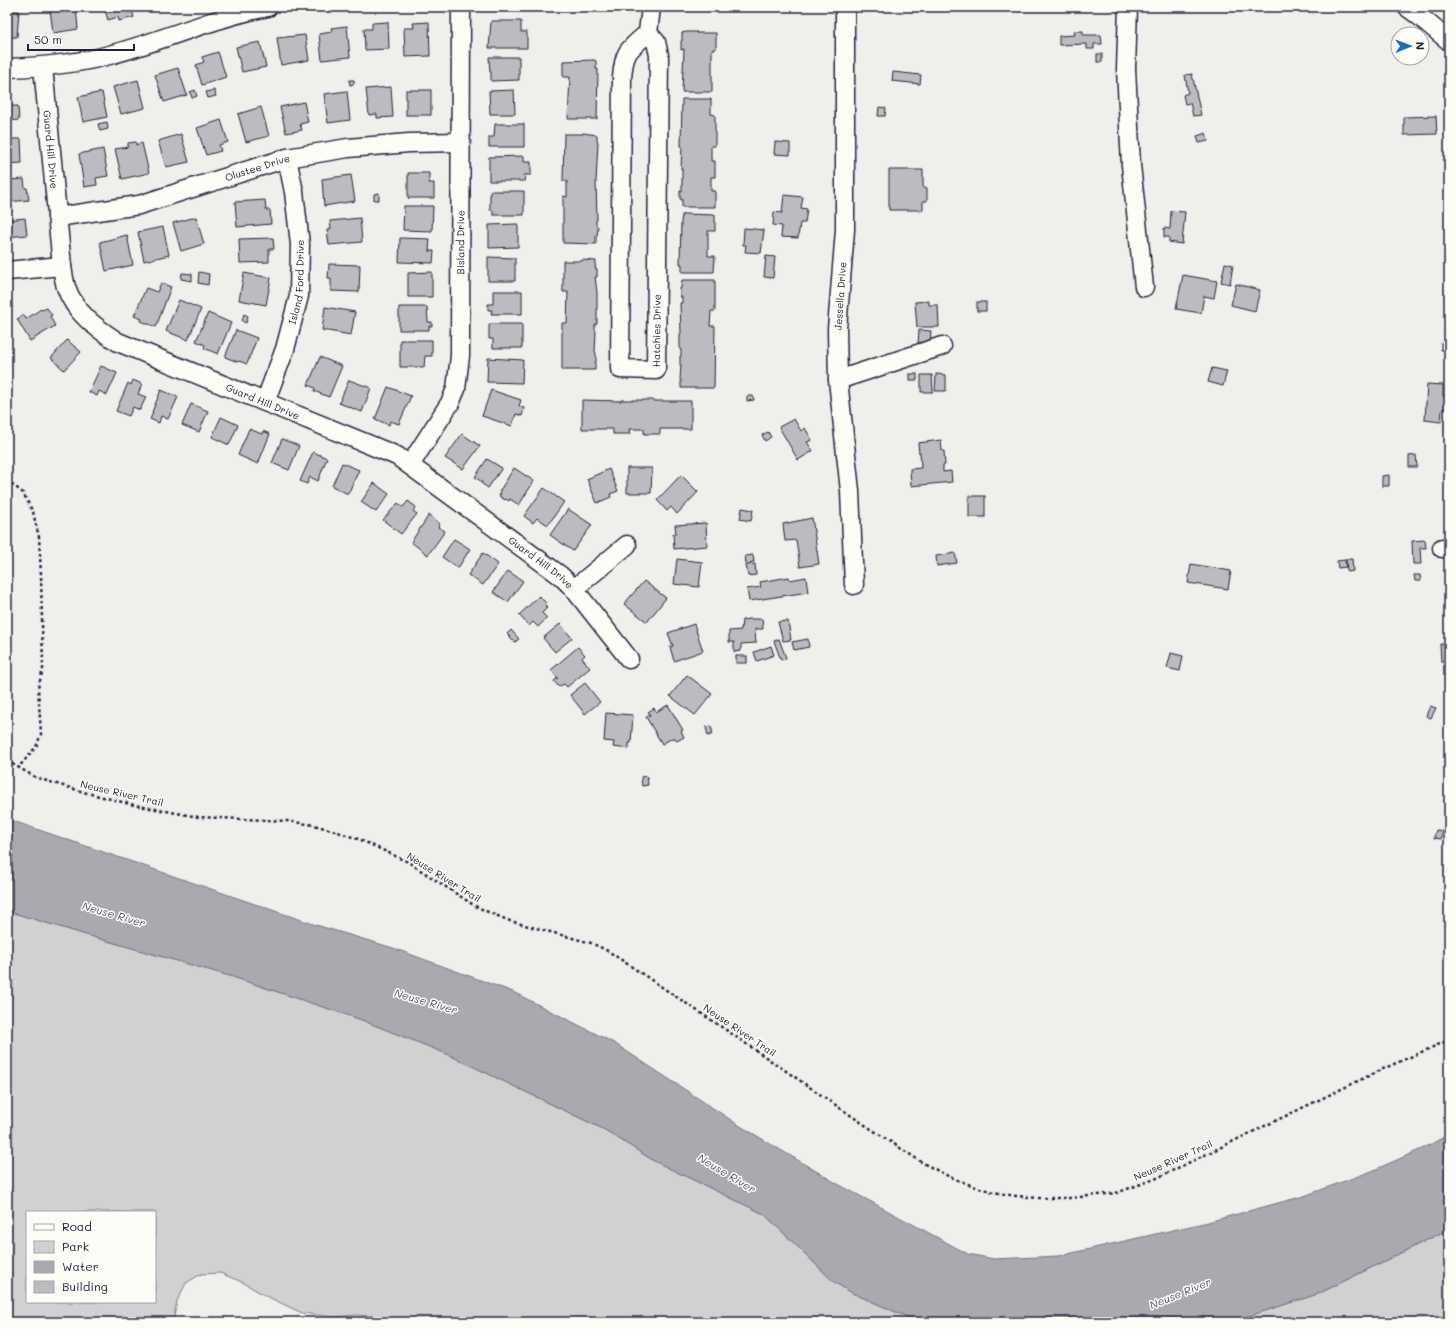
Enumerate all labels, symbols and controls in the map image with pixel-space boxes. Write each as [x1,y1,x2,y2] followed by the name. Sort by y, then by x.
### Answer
[28,26,134,52] scale bar
[1390,26,1430,66] north arrow
[34,31,62,47] text: 50 m
[1413,42,1428,50] text: N
[40,110,62,189] street label: Guard Hill Drive
[223,151,291,184] street label: Olustee Drive
[453,210,467,275] street label: Bisland Drive
[285,239,307,326] street label: Island Ford Drive
[831,261,849,331] street label: Jessella Drive
[649,294,664,367] street label: Hatchies Drive
[224,380,302,423] street label: Guard Hill Drive
[506,533,577,592] street label: Guard Hill Drive
[79,777,165,809] street label: Neuse River Trail
[404,849,484,905] street label: Neuse River Trail
[81,898,148,930] water label: Neuse River
[393,985,460,1017] water label: Neuse River
[701,1000,779,1060] street label: Neuse River Trail
[1131,1136,1215,1184] street label: Neuse River Trail
[695,1150,759,1196] water label: Neuse River
[26,1211,156,1303] legend
[62,1218,92,1234] text: Road
[62,1238,89,1254] text: Park
[62,1258,99,1274] text: Water
[1147,1274,1213,1312] water label: Neuse River
[62,1278,108,1294] text: Building

